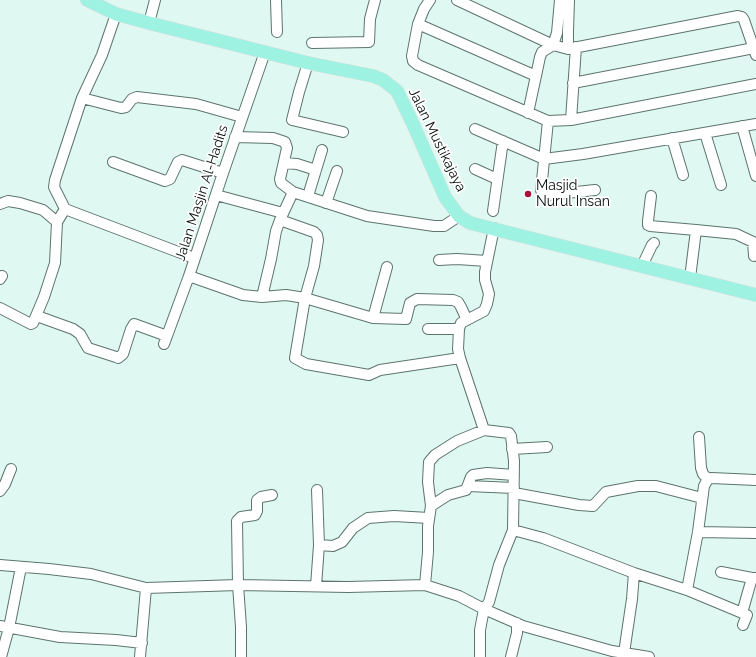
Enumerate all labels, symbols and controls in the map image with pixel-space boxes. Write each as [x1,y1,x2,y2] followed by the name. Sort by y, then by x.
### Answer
[405,85,469,195] street label: Jalan Mustikajaya
[172,123,232,263] street label: Jalan Masjin Al-Hadits
[536,178,610,210] place label: Masjid Nurul Insan
[523,189,533,199] marker: Masjid Nurul Insan

